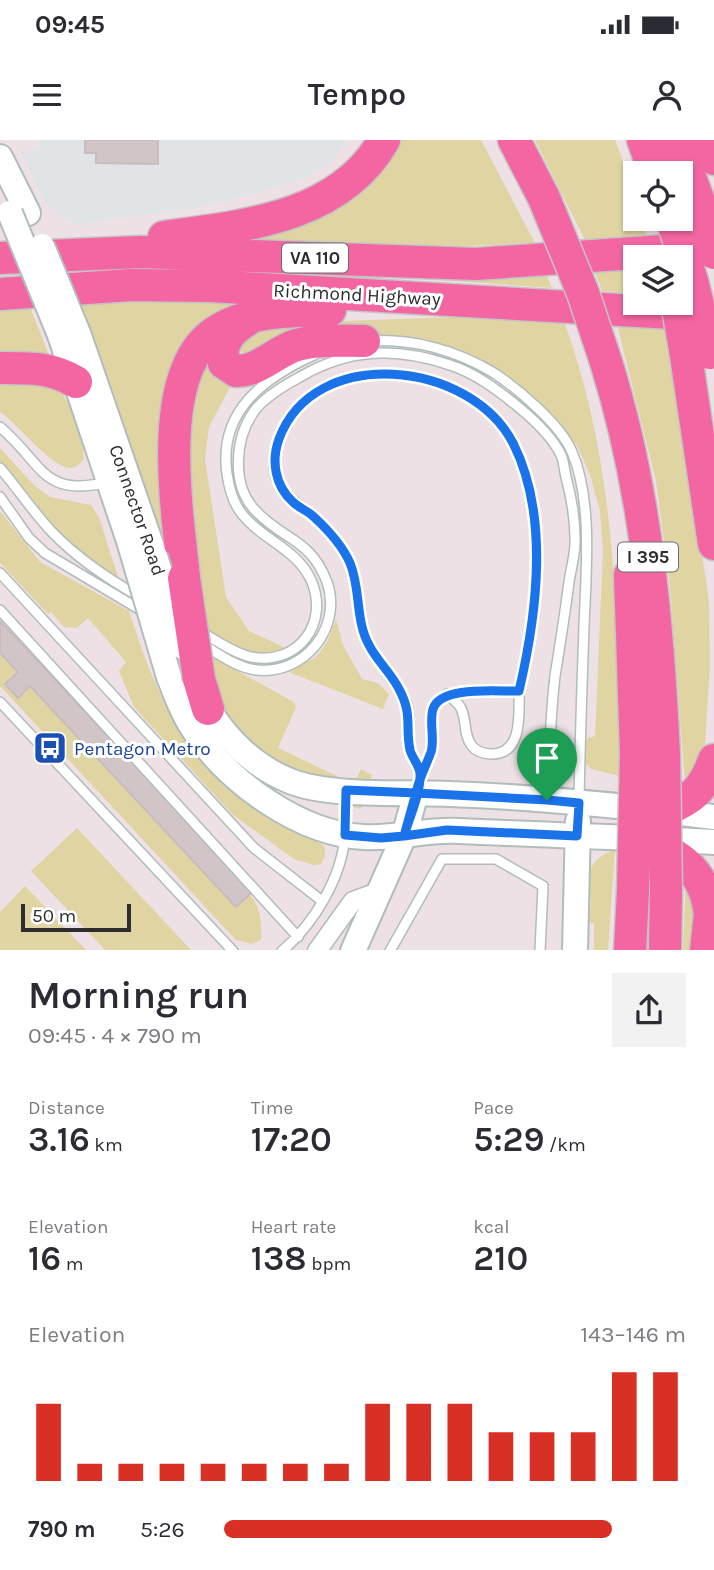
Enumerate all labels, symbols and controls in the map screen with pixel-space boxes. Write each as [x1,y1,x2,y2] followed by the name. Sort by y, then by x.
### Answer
[35,9,105,40] text: 09:45
[28,76,66,114] icon: menu
[308,76,406,113] text: Tempo
[648,76,686,114] icon: person
[623,161,693,315] map controls
[623,161,693,231] button: locate
[282,244,348,272] road number: VA 110
[623,245,693,315] button: layers
[273,280,441,310] street label: Richmond Highway
[104,442,170,579] street label: Connector Road
[618,542,678,572] road number: I 395
[517,728,577,800] pin
[31,729,69,767] bus stop icon: Pentagon Metro
[74,738,211,760] place label: Pentagon Metro
[528,739,566,777] icon: arrive
[21,902,131,933] scale bar
[32,905,76,927] text: 50 m
[28,973,249,1018] text: Morning run
[612,973,686,1047] button: share
[28,1022,202,1049] text: 09:45 · 4 × 790 m
[28,1097,105,1119] text: Distance
[251,1097,293,1119] text: Time
[473,1097,514,1119] text: Pace
[28,1119,90,1160] text: 3.16
[251,1119,332,1160] text: 17:20
[473,1119,545,1160] text: 5:29
[90,1134,123,1156] text: km
[545,1134,586,1156] text: /km
[28,1216,108,1238] text: Elevation
[251,1216,336,1238] text: Heart rate
[473,1216,510,1238] text: kcal
[28,1238,61,1279] text: 16
[251,1238,307,1279] text: 138
[473,1238,528,1279] text: 210
[61,1253,83,1275] text: m
[307,1253,351,1275] text: bpm
[28,1321,125,1348] text: Elevation
[581,1321,686,1348] text: 143–146 m
[28,1516,96,1543] text: 790 m
[140,1516,185,1543] text: 5:26

